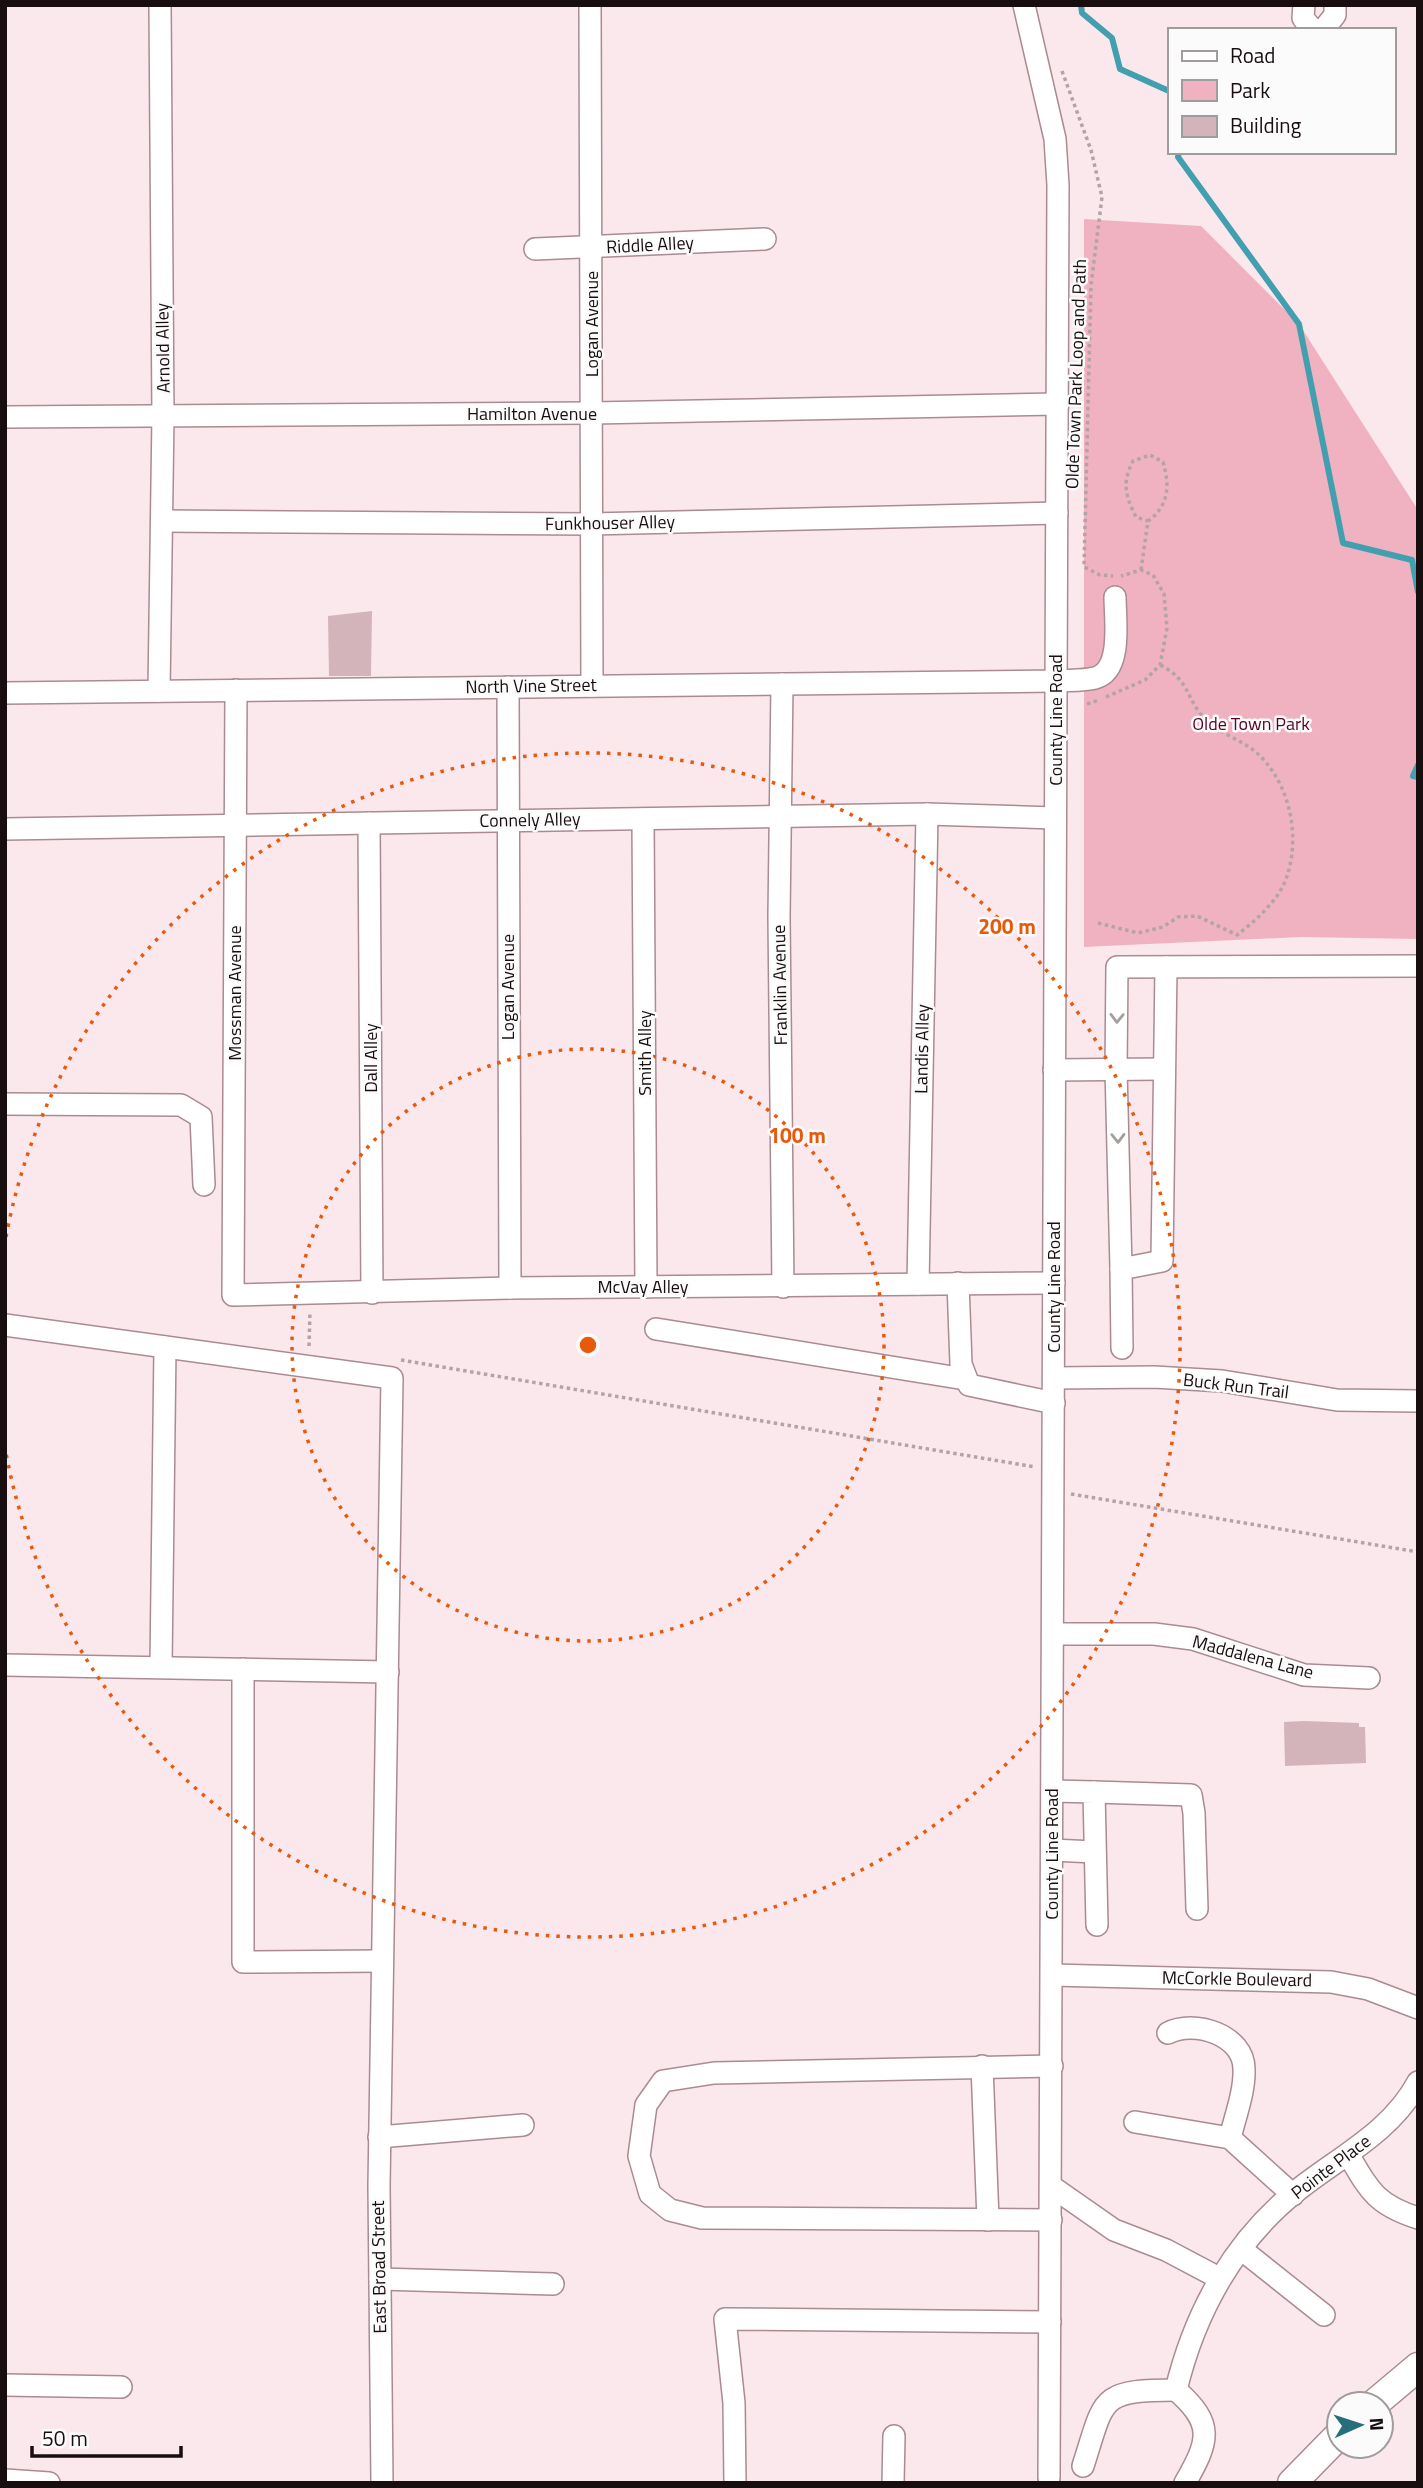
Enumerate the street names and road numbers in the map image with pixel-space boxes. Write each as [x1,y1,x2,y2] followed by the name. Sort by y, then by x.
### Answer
[605,229,695,260] street label: Riddle Alley
[1058,258,1093,490] street label: Olde Town Park Loop and Path
[578,271,605,377] street label: Logan Avenue
[148,302,177,393] street label: Arnold Alley
[467,400,597,427] street label: Hamilton Avenue
[545,508,676,537] street label: Funkhouser Alley
[1042,654,1069,786] street label: County Line Road
[465,671,598,700] street label: North Vine Street
[479,805,581,834] street label: Connely Alley
[765,924,794,1046] street label: Franklin Avenue
[221,925,248,1061] street label: Mossman Avenue
[494,934,521,1040] street label: Logan Avenue
[907,1004,936,1094] street label: Landis Alley
[631,1010,658,1096] street label: Smith Alley
[357,1023,384,1093] street label: Dall Alley
[1040,1221,1067,1353] street label: County Line Road
[598,1273,689,1300] street label: McVay Alley
[1182,1366,1291,1405] street label: Buck Run Trail
[1190,1627,1317,1686] street label: Maddalena Lane
[1038,1788,1065,1920] street label: County Line Road
[1162,1964,1312,1993] street label: McCorkle Boulevard
[1285,2128,1376,2206] street label: Pointe Place
[364,2200,393,2334] street label: East Broad Street

